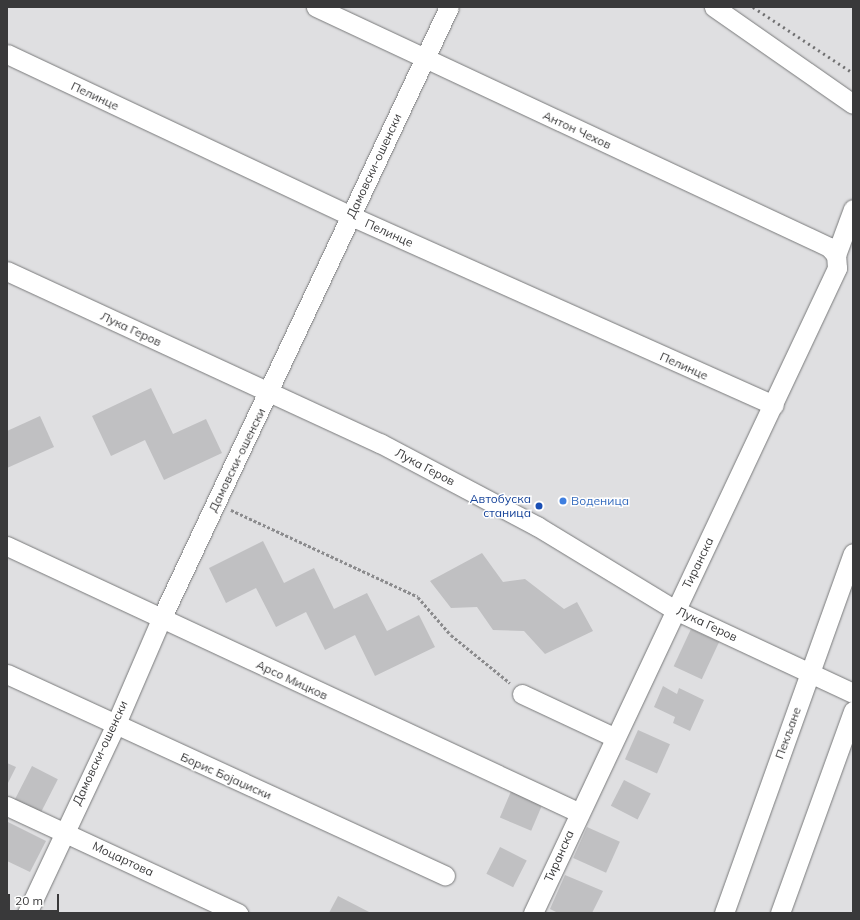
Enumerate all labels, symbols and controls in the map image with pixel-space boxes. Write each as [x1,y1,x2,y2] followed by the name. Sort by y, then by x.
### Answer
[69,79,121,113] street label: Пелинце
[541,108,613,152] street label: Антон Чехов
[343,111,405,221] street label: Дамовски-ошенски
[363,216,415,250] street label: Пелинце
[98,309,164,349] street label: Лука Геров
[658,349,710,383] street label: Пелинце
[206,406,268,514] street label: Дамовски-ошенски
[393,445,457,489] street label: Лука Геров
[470,492,531,520] place label: Автобуска станица
[571,494,629,508] place label: Воденица
[558,496,568,506] marker: Воденица
[534,501,544,511] marker: Автобуска станица
[679,535,717,591] street label: Тиранска
[674,604,740,644] street label: Лука Геров
[254,657,330,703] street label: Арсо Мицков
[69,698,131,808] street label: Дамовски-ошенски
[772,705,804,761] street label: Пекљане
[178,749,274,803] street label: Борис Бојаџиски
[541,828,577,884] street label: Тиранска
[90,839,156,879] street label: Моцартова
[10,886,61,912] scale bar
[15,893,43,908] text: 20 m

